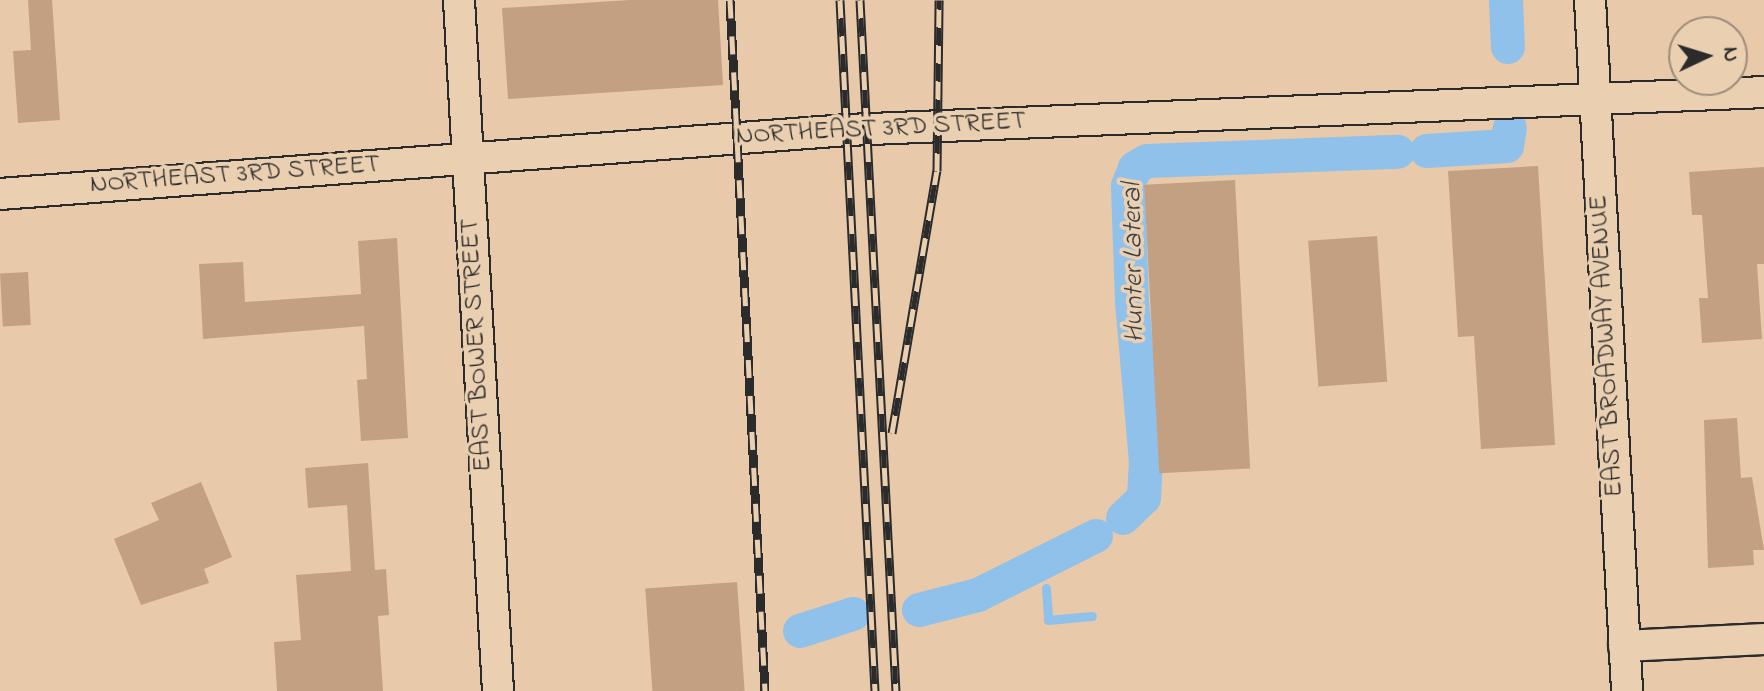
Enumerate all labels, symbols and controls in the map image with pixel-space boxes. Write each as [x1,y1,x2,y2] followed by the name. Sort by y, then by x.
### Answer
[1668,16,1748,96] north arrow
[1713,46,1746,63] text: N
[735,107,1027,153] street label: NORTHEAST 3RD STREET
[89,150,381,202] street label: NORTHEAST 3RD STREET
[1117,183,1153,343] water label: Hunter Lateral
[1585,194,1631,498] street label: EAST BROADWAY AVENUE
[456,218,500,472] street label: EAST BOWER STREET

